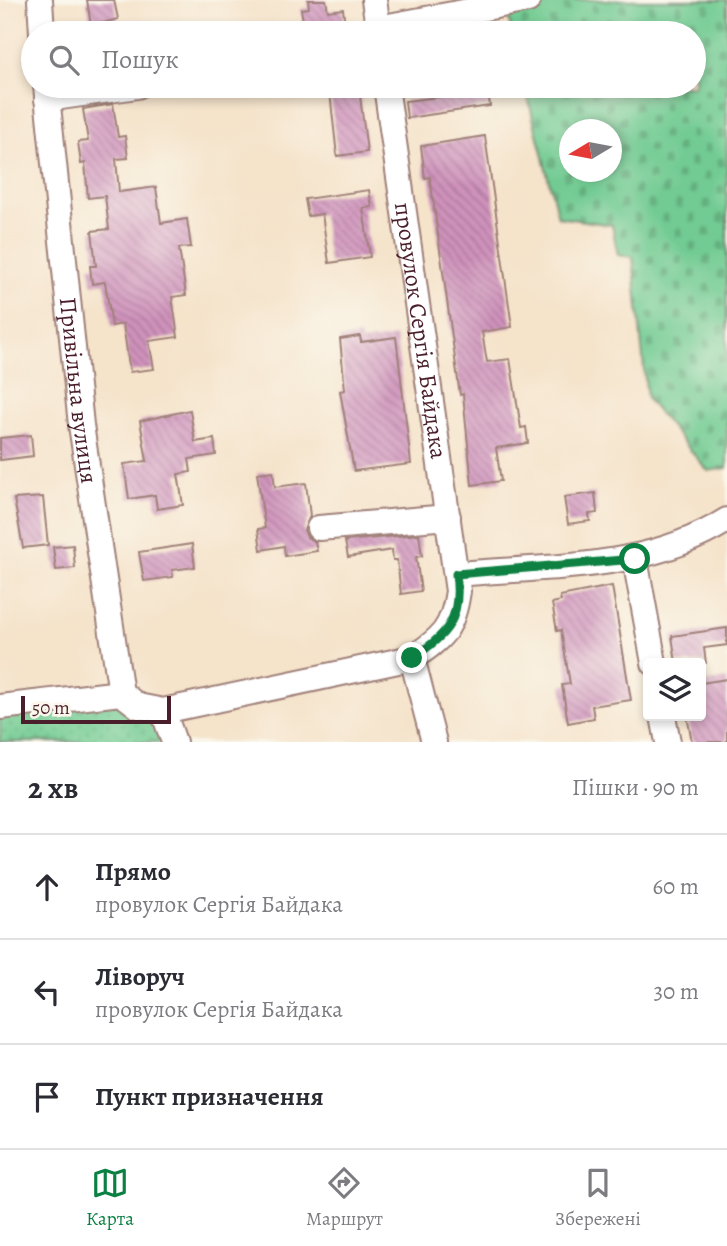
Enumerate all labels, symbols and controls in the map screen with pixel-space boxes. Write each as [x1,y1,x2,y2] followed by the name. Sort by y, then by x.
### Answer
[21,21,706,98] search box
[45,41,83,79] icon: search
[101,42,179,77] text: Пошук
[559,119,622,182] north arrow
[387,200,455,461] street label: провулок Сергія Байдака
[52,296,106,486] street label: Привільна вулиця
[619,543,650,574] route start
[396,642,427,673] route end
[643,658,706,721] map controls
[643,658,706,721] button: layers
[21,693,172,725] scale bar
[32,695,70,721] text: 50 m
[28,768,78,808] text: 2 хв
[572,772,699,803] text: Пішки · 90 m
[95,854,171,889] text: Прямо
[28,868,66,906] icon: ahead
[652,871,699,902] text: 60 m
[95,889,343,920] text: провулок Сергія Байдака
[95,959,185,994] text: Ліворуч
[28,973,66,1011] icon: left
[653,976,699,1007] text: 30 m
[95,994,343,1025] text: провулок Сергія Байдака
[28,1078,66,1116] icon: arrive
[95,1079,324,1114] text: Пункт призначення
[86,1164,134,1232] tab: Карта
[306,1164,383,1232] tab: Маршрут
[555,1164,641,1232] tab: Збережені

